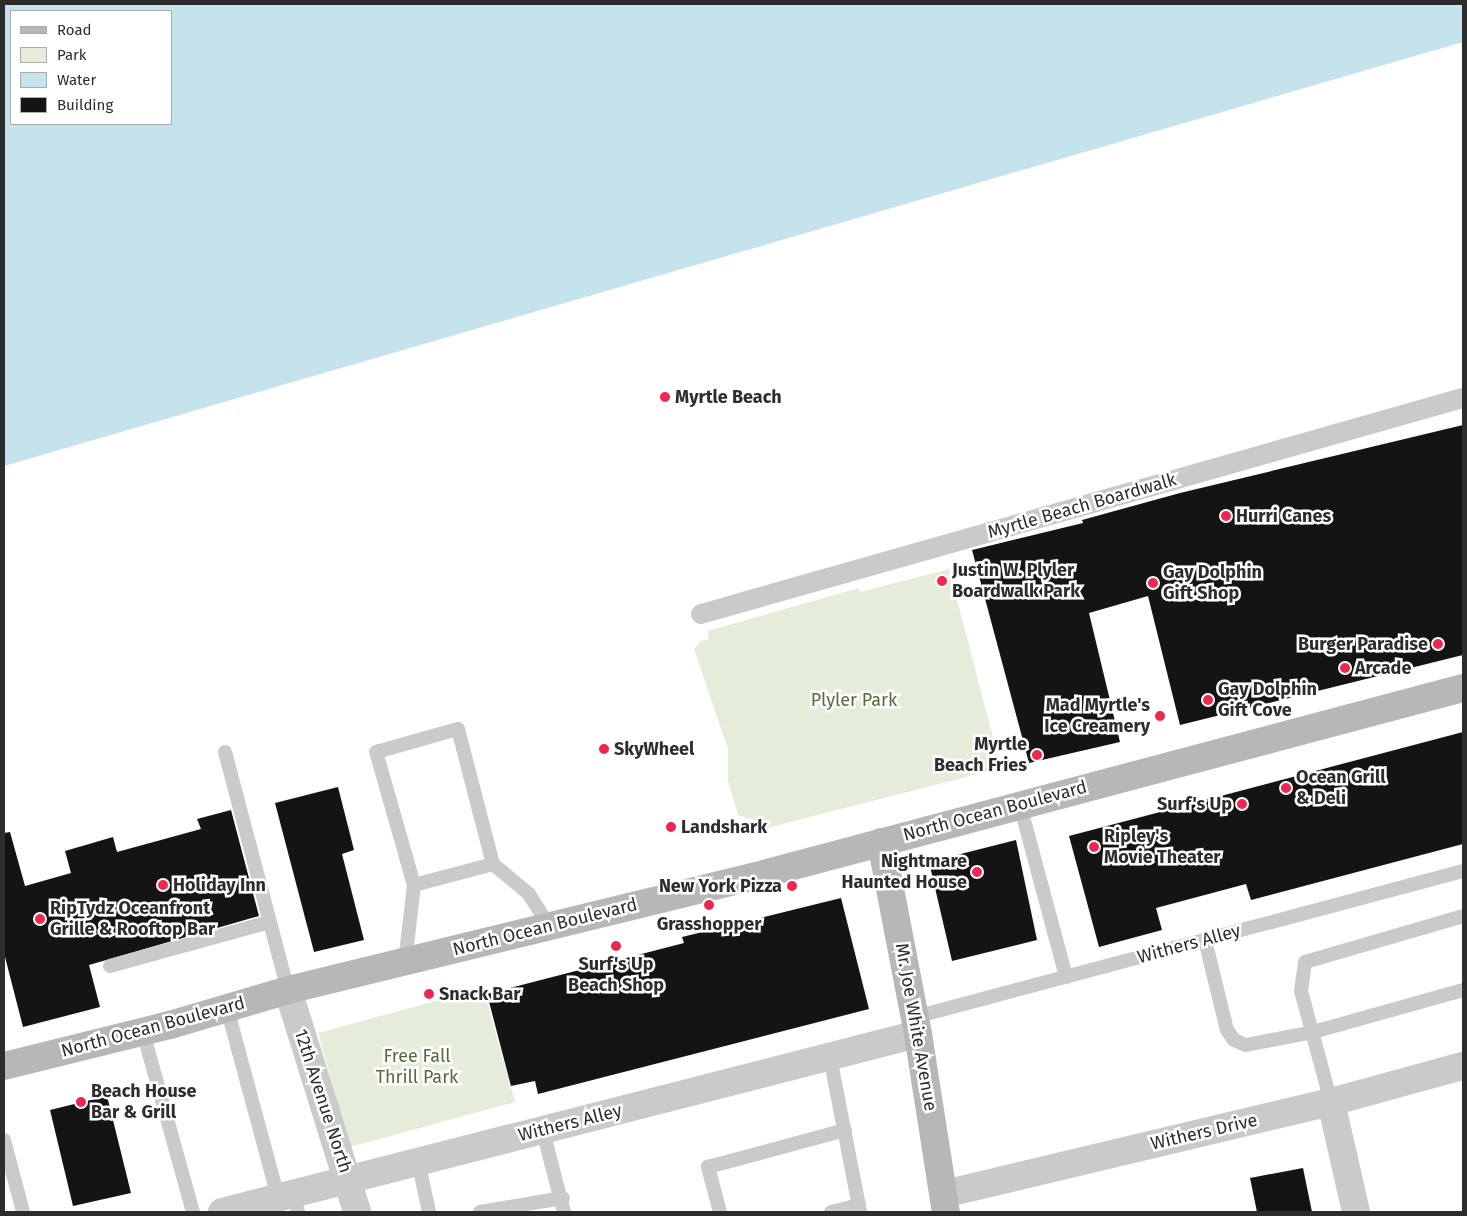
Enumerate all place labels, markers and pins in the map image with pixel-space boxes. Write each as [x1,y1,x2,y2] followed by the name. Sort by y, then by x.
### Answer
[675,386,782,408] place label: Myrtle Beach
[659,391,671,403] marker: Myrtle Beach
[1236,505,1331,527] place label: Hurri Canes
[1220,510,1232,522] marker: Hurri Canes
[952,560,1080,602] place label: Justin W. Plyler Boardwalk Park
[1163,562,1262,604] place label: Gay Dolphin Gift Shop
[936,575,948,587] marker: Justin W. Plyler Boardwalk Park
[1147,577,1159,589] marker: Gay Dolphin Gift Shop
[1298,633,1428,655] place label: Burger Paradise
[1432,638,1444,650] marker: Burger Paradise
[1355,657,1411,679] place label: Arcade
[1339,662,1351,674] marker: Arcade
[1218,679,1317,722] place label: Gay Dolphin Gift Cove
[1202,694,1214,706] marker: Gay Dolphin Gift Cove
[1044,695,1150,738] place label: Mad Myrtle's Ice Creamery
[1154,710,1166,722] marker: Mad Myrtle's Ice Creamery
[934,734,1027,776] place label: Myrtle Beach Fries
[614,738,694,760] place label: SkyWheel
[598,743,610,755] marker: SkyWheel
[1031,749,1043,761] marker: Myrtle Beach Fries
[1296,767,1386,810] place label: Ocean Grill & Deli
[1280,782,1292,794] marker: Ocean Grill & Deli
[1157,793,1232,815] place label: Surf's Up
[1236,798,1248,810] marker: Surf's Up
[681,816,767,838] place label: Landshark
[665,821,677,833] marker: Landshark
[1104,826,1221,869] place label: Ripley's Movie Theater
[1088,841,1100,853] marker: Ripley's Movie Theater
[841,851,967,894] place label: Nightmare Haunted House
[971,866,983,878] marker: Nightmare Haunted House
[173,874,266,896] place label: Holiday Inn
[659,875,782,897] place label: New York Pizza
[157,879,169,891] marker: Holiday Inn
[786,880,798,892] marker: New York Pizza
[50,898,215,941] place label: RipTydz Oceanfront Grille & Rooftop Bar
[703,899,715,911] marker: Grasshopper
[34,913,46,925] marker: RipTydz Oceanfront Grille & Rooftop Bar
[657,913,761,935] place label: Grasshopper
[610,940,622,952] marker: Surf's Up Beach Shop
[568,954,664,996] place label: Surf's Up Beach Shop
[439,983,521,1005] place label: Snack Bar
[423,988,435,1000] marker: Snack Bar
[91,1081,196,1124] place label: Beach House Bar & Grill
[75,1096,87,1108] marker: Beach House Bar & Grill

